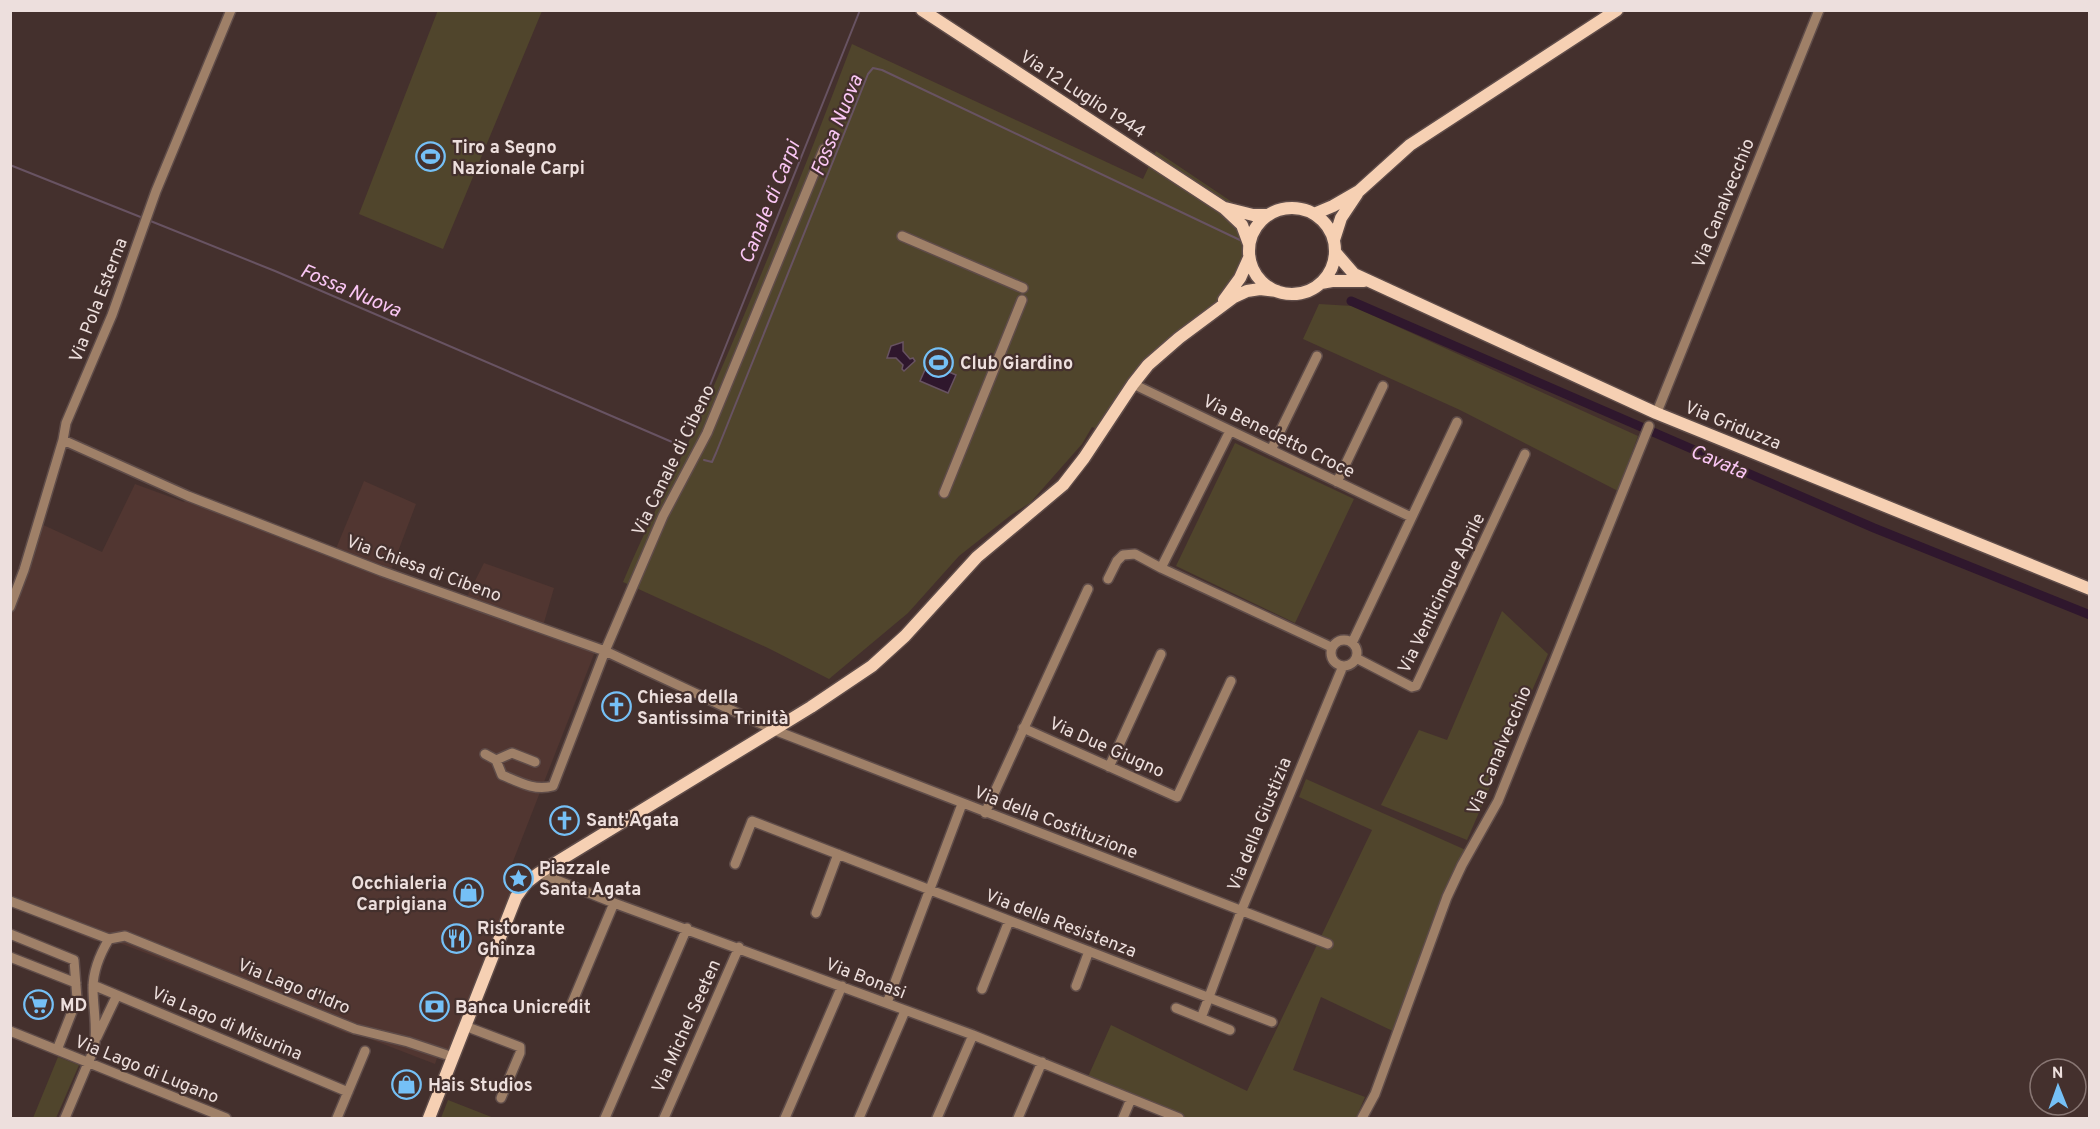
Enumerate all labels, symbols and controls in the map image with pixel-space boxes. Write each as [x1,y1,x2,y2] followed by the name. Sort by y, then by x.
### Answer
[1015,46,1149,145] street label: Via 12 Luglio 1944
[806,71,870,180] water label: Fossa Nuova
[1688,135,1761,272] street label: Via Canalvecchio
[734,136,808,268] water label: Canale di Carpi
[452,137,585,181] place label: Tiro a Segno Nazionale Carpi
[415,141,447,173] sports icon: Tiro a Segno Nazionale Carpi
[65,235,134,366] street label: Via Pola Esterna
[296,259,405,325] water label: Fossa Nuova
[923,347,955,379] sports icon: Club Giardino
[960,353,1073,376] place label: Club Giardino
[628,381,721,540] street label: Via Canale di Cibeno
[1198,390,1358,484] street label: Via Benedetto Croce
[1681,397,1784,456] street label: Via Griduzza
[1686,439,1751,487] water label: Cavata
[1394,510,1491,678] street label: Via Venticinque Aprile
[343,531,504,608] street label: Via Chiesa di Cibeno
[1463,683,1538,819] street label: Via Canalvecchio
[637,687,788,731] place label: Chiesa della Santissima Trinità
[600,691,632,723] church icon: Chiesa della Santissima Trinità
[1045,713,1168,784] street label: Via Due Giugno
[1223,754,1298,895] street label: Via della Giustizia
[970,781,1141,865] street label: Via della Costituzione
[549,804,581,836] church icon: Sant'Agata
[586,810,679,833] place label: Sant'Agata
[539,858,641,902] place label: Piazzale Santa Agata
[502,862,534,894] place icon: Piazzale Santa Agata
[351,873,447,917] place label: Occhialeria Carpigiana
[452,877,484,909] shop icon: Occhialeria Carpigiana
[981,885,1139,964] street label: Via della Resistenza
[477,918,565,962] place label: Ristorante Ghinza
[440,922,472,954] restaurant icon: Ristorante Ghinza
[822,953,909,1005] street label: Via Bonasi
[234,954,353,1021] street label: Via Lago d'Idro
[648,956,727,1097] street label: Via Michel Seeten
[147,982,305,1067] street label: Via Lago di Misurina
[23,989,55,1021] supermarket icon: MD
[418,991,450,1023] bank icon: Banca Unicredit
[60,995,87,1018] place label: MD
[455,997,591,1020] place label: Banca Unicredit
[71,1031,222,1110] street label: Via Lago di Lugano
[2028,1057,2088,1117] north arrow
[2052,1064,2064,1084] text: N
[391,1069,423,1101] shop icon: Hais Studios
[428,1075,533,1098] place label: Hais Studios

